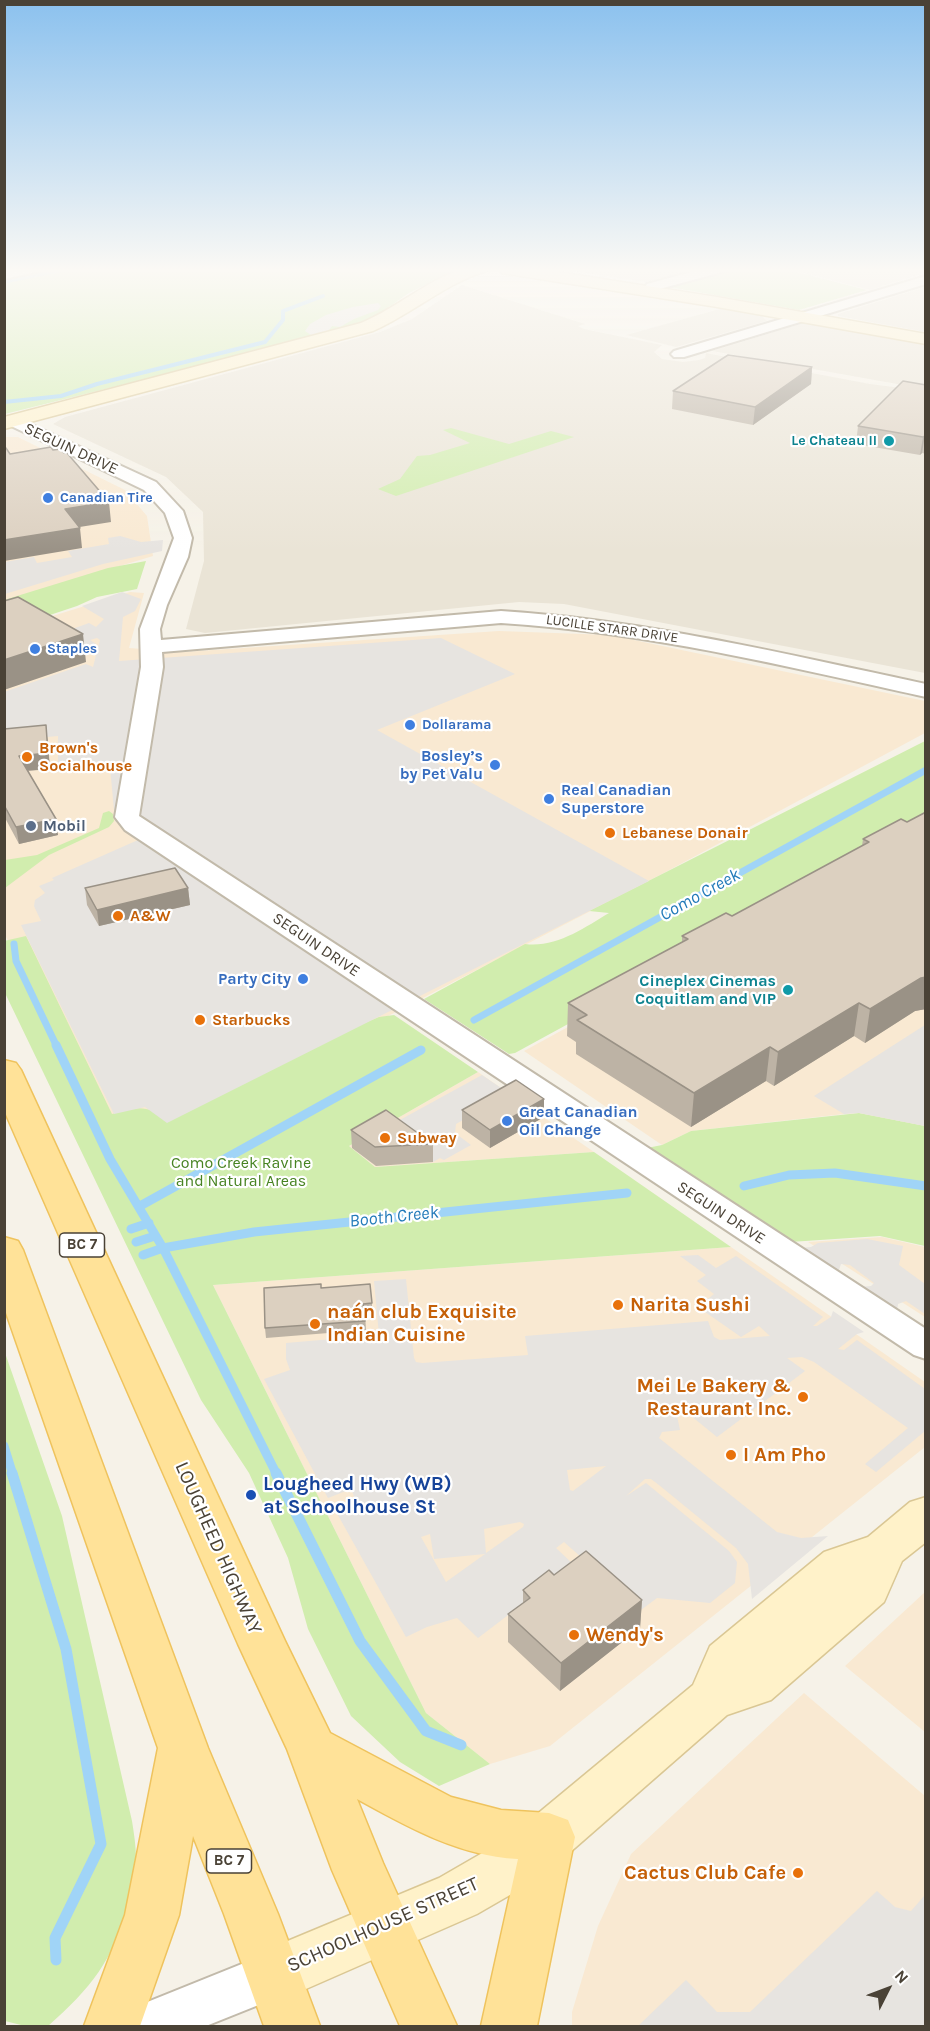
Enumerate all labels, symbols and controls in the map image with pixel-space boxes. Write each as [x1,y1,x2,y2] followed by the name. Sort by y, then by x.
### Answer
[21,419,121,479] street label: SEGUIN DRIVE
[791,433,877,449] place label: Le Chateau II
[882,434,896,448] marker: Le Chateau II
[60,490,153,506] place label: Canadian Tire
[41,491,55,505] marker: Canadian Tire
[545,611,679,647] street label: LUCILLE STARR DRIVE
[47,641,97,657] place label: Staples
[28,642,42,656] marker: Staples
[422,717,491,733] place label: Dollarama
[403,718,417,732] marker: Dollarama
[39,738,132,776] place label: Brown's Socialhouse
[400,746,483,784] place label: Bosley’s by Pet Valu
[20,750,34,764] marker: Brown's Socialhouse
[488,758,502,772] marker: Bosley’s by Pet Valu
[561,780,671,818] place label: Real Canadian Superstore
[542,792,556,806] marker: Real Canadian Superstore
[43,816,86,836] place label: Mobil
[24,819,38,833] marker: Mobil
[622,823,748,843] place label: Lebanese Donair
[603,826,617,840] marker: Lebanese Donair
[656,864,744,926] water label: Como Creek
[130,906,171,926] place label: A&W
[111,909,125,923] marker: A&W
[269,909,363,981] street label: SEGUIN DRIVE
[218,969,291,989] place label: Party City
[635,971,776,1009] place label: Cineplex Cinemas Coquitlam and VIP
[296,972,310,986] marker: Party City
[781,983,795,997] marker: Cineplex Cinemas Coquitlam and VIP
[212,1010,290,1030] place label: Starbucks
[193,1013,207,1027] marker: Starbucks
[519,1102,638,1140] place label: Great Canadian Oil Change
[500,1114,514,1128] marker: Great Canadian Oil Change
[397,1128,457,1148] place label: Subway
[378,1131,392,1145] marker: Subway
[171,1153,311,1191] park label: Como Creek Ravine and Natural Areas
[673,1177,769,1249] street label: SEGUIN DRIVE
[348,1202,440,1232] water label: Booth Creek
[60,1233,104,1257] road number: BC 7
[630,1293,750,1317] place label: Narita Sushi
[611,1298,625,1312] marker: Narita Sushi
[327,1300,517,1347] place label: naán club Exquisite Indian Cuisine
[308,1317,322,1331] marker: naán club Exquisite Indian Cuisine
[636,1374,791,1421] place label: Mei Le Bakery & Restaurant Inc.
[796,1390,810,1404] marker: Mei Le Bakery & Restaurant Inc.
[743,1443,826,1467] place label: I Am Pho
[724,1448,738,1462] marker: I Am Pho
[169,1458,267,1638] street label: LOUGHEED HIGHWAY
[263,1472,452,1519] place label: Lougheed Hwy (WB) at Schoolhouse St
[244,1488,258,1502] marker: Lougheed Hwy (WB) at Schoolhouse St
[586,1623,664,1647] place label: Wendy's
[567,1628,581,1642] marker: Wendy's
[206,1849,252,1873] road number: BC 7
[624,1861,786,1885] place label: Cactus Club Cafe
[791,1866,805,1880] marker: Cactus Club Cafe
[283,1872,483,1978] street label: SCHOOLHOUSE STREET
[858,1959,918,2019] north arrow
[891,1966,913,1987] text: N

